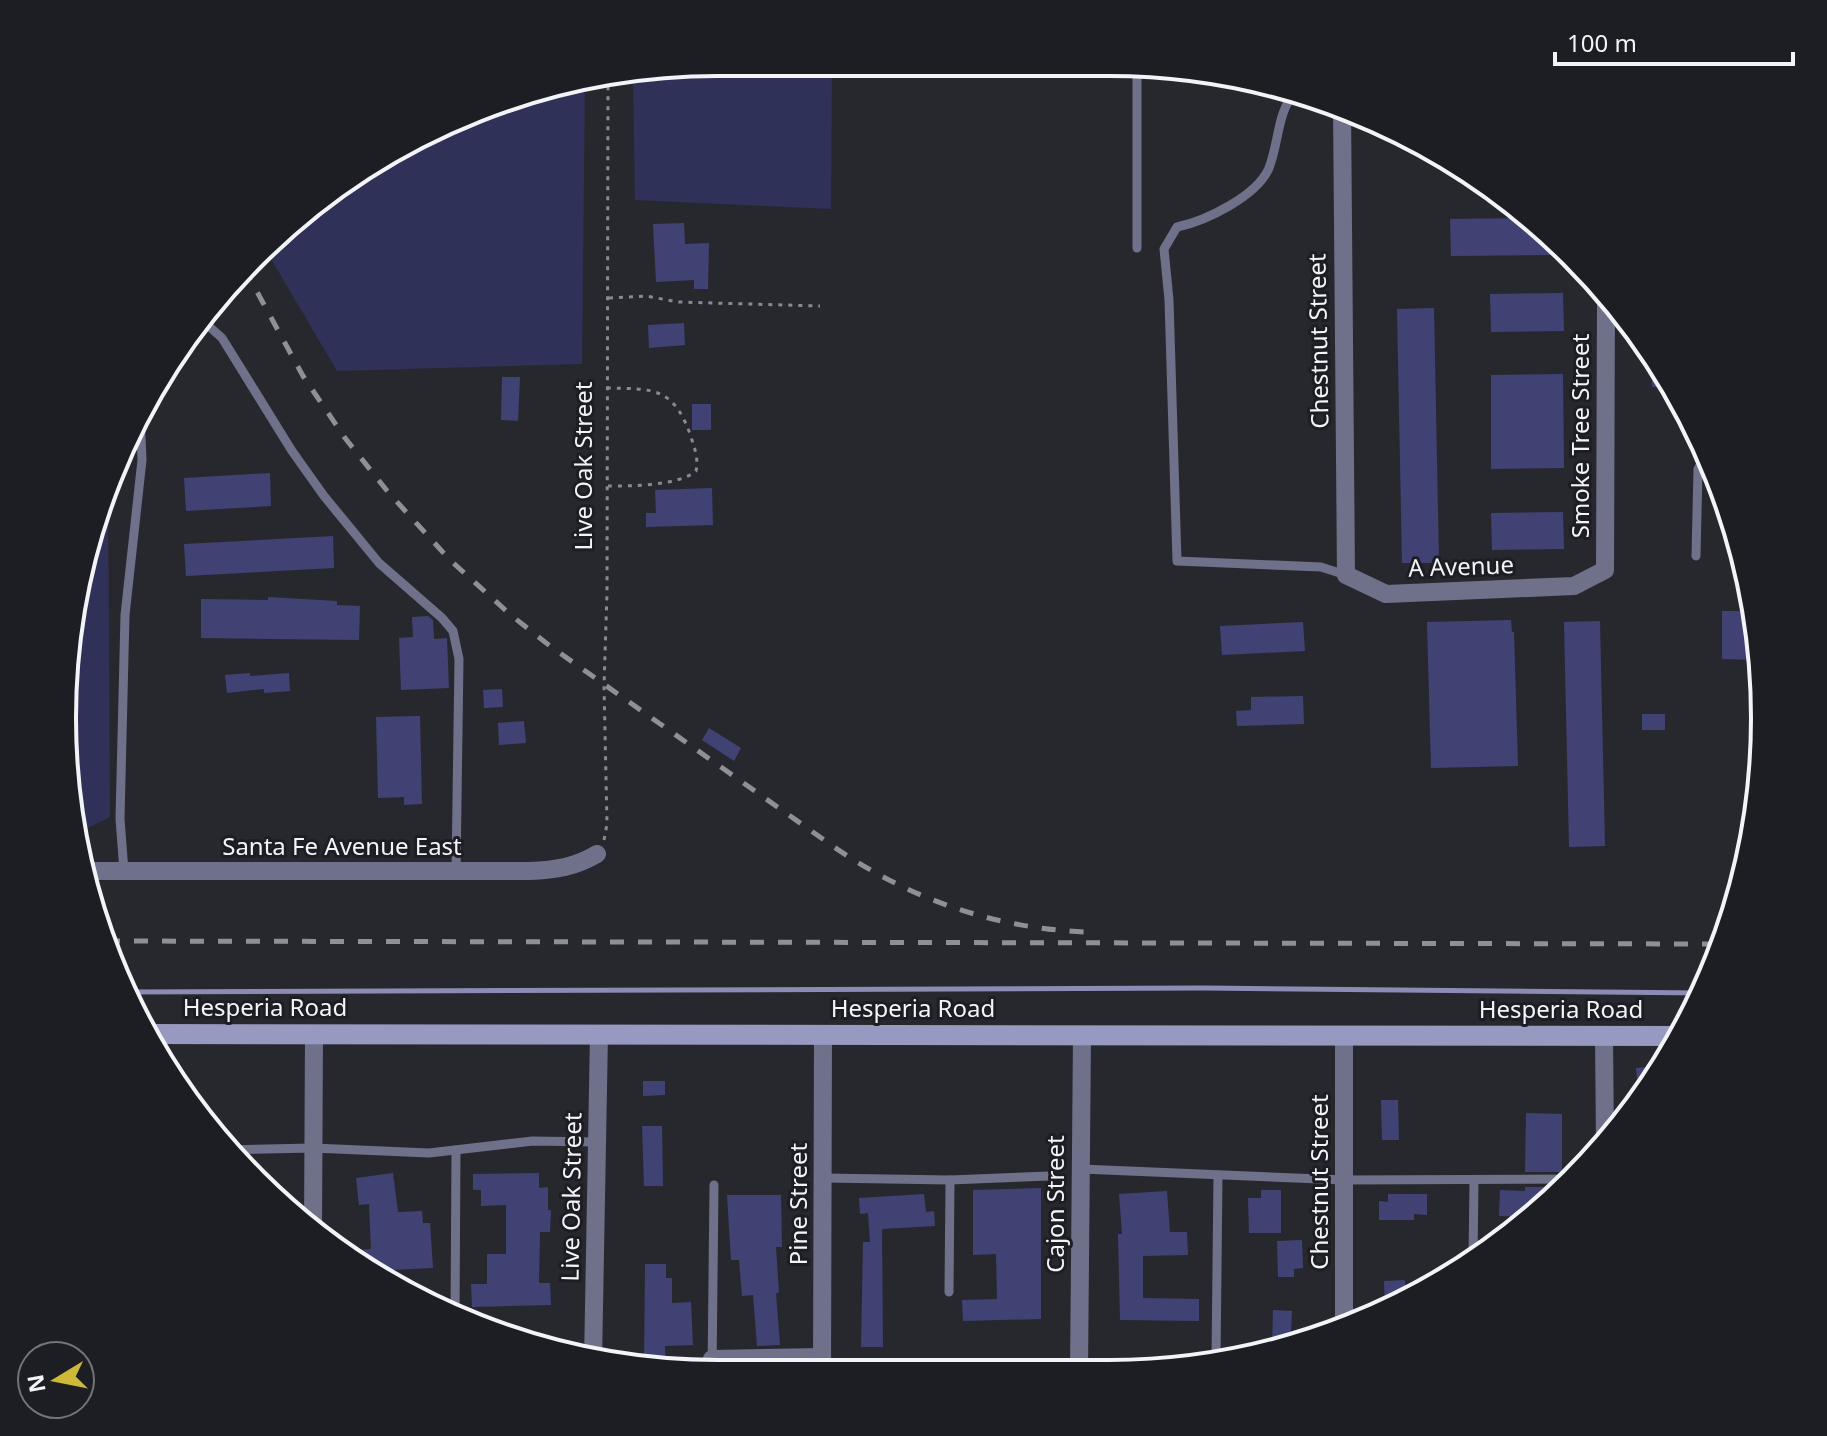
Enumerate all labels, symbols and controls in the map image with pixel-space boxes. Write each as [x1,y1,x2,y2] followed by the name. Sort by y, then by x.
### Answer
[1555,16,1793,66] scale bar
[1567,26,1637,59] text: 100 m
[1299,253,1336,429] street label: Chestnut Street
[1563,333,1596,538] street label: Smoke Tree Street
[566,381,599,551] street label: Live Oak Street
[1407,547,1514,584] street label: A Avenue
[222,829,462,862] street label: Santa Fe Avenue East
[183,990,347,1023] street label: Hesperia Road
[831,991,995,1024] street label: Hesperia Road
[1479,992,1643,1025] street label: Hesperia Road
[1302,1094,1335,1270] street label: Chestnut Street
[553,1112,588,1282] street label: Live Oak Street
[1038,1135,1071,1273] street label: Cajon Street
[781,1143,814,1265] street label: Pine Street
[16,1340,96,1420] north arrow
[19,1372,52,1395] text: N

